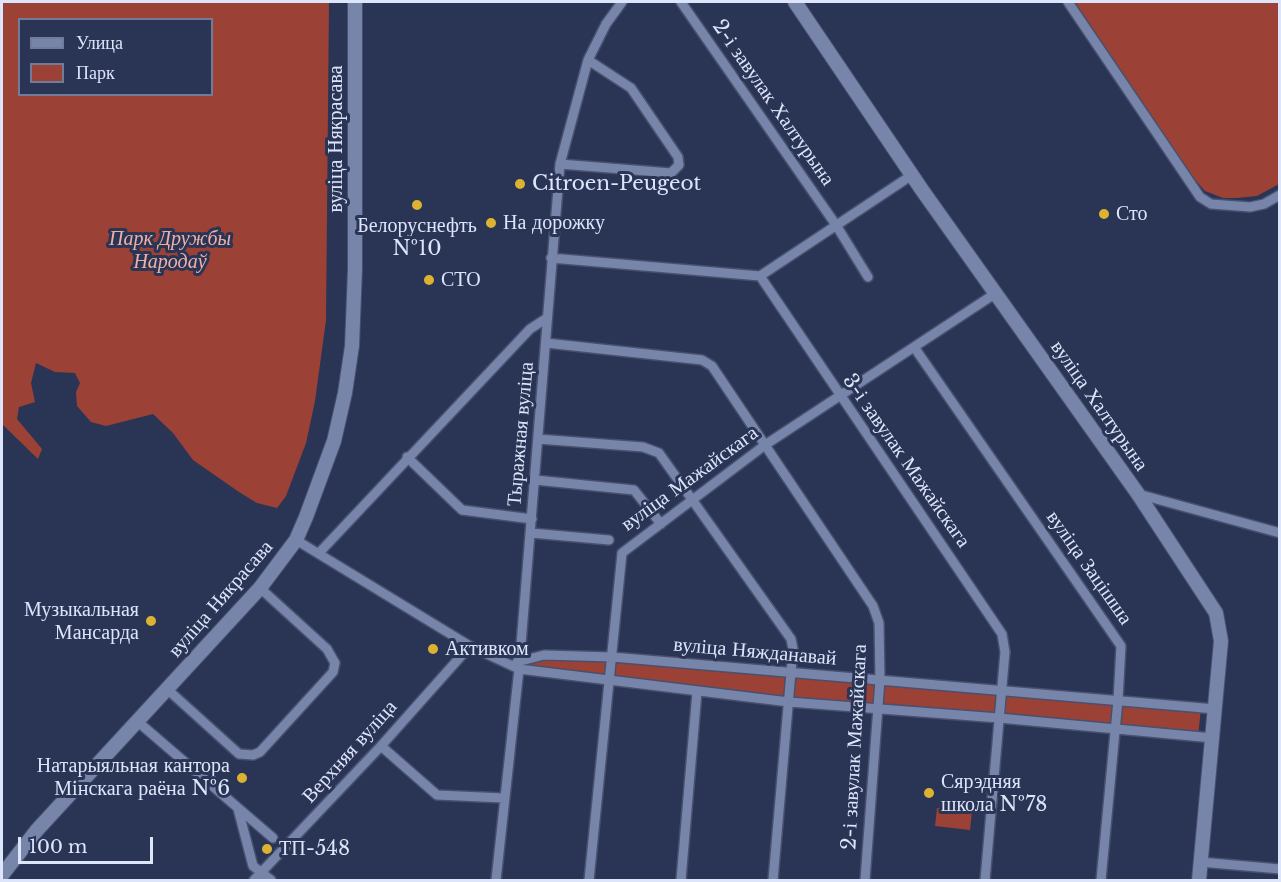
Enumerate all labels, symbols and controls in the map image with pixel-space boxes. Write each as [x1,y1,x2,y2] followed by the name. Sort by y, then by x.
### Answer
[707,16,839,190] street label: 2-і завулак Халтурына
[18,18,213,96] legend
[76,32,123,54] text: Улица
[76,62,115,84] text: Парк
[324,65,348,213] street label: вуліца Някрасава
[532,172,701,196] place label: Citroen-Peugeot
[513,177,527,191] marker: Citroen-Peugeot
[410,198,424,212] marker: Белоруснефть №10
[1116,202,1148,226] place label: Сто
[1097,207,1111,221] marker: Сто
[503,211,605,235] place label: На дорожку
[357,214,477,261] place label: Белоруснефть №10
[484,216,498,230] marker: На дорожку
[109,227,231,274] park label: Парк Дружбы Народаў
[441,268,481,292] place label: СТО
[422,273,436,287] marker: СТО
[1045,336,1153,476] street label: вуліца Халтурына
[503,361,539,507] street label: Тыражная вуліца
[837,370,975,552] street label: 3-і завулак Мажайскага
[617,421,763,537] street label: вуліца Мажайскага
[1041,506,1137,630] street label: вуліца Зацішша
[164,536,278,662] street label: вуліца Някрасава
[24,598,139,645] place label: Музыкальная Мансарда
[144,614,158,628] marker: Музыкальная Мансарда
[672,633,838,671] street label: вуліца Няжданавай
[445,637,529,661] place label: Активком
[426,642,440,656] marker: Активком
[838,643,872,851] street label: 2-і завулак Мажайскага
[298,696,402,808] street label: Верхняя вуліца
[37,754,230,801] place label: Натарыяльная кантора Мінскага раёна №6
[941,770,1047,817] place label: Сярэдняя школа №78
[235,771,249,785] marker: Натарыяльная кантора Мінскага раёна №6
[922,786,936,800] marker: Сярэдняя школа №78
[21,825,156,863] scale bar
[29,836,87,858] text: 100 m
[279,837,350,861] place label: ТП-548
[260,842,274,856] marker: ТП-548

